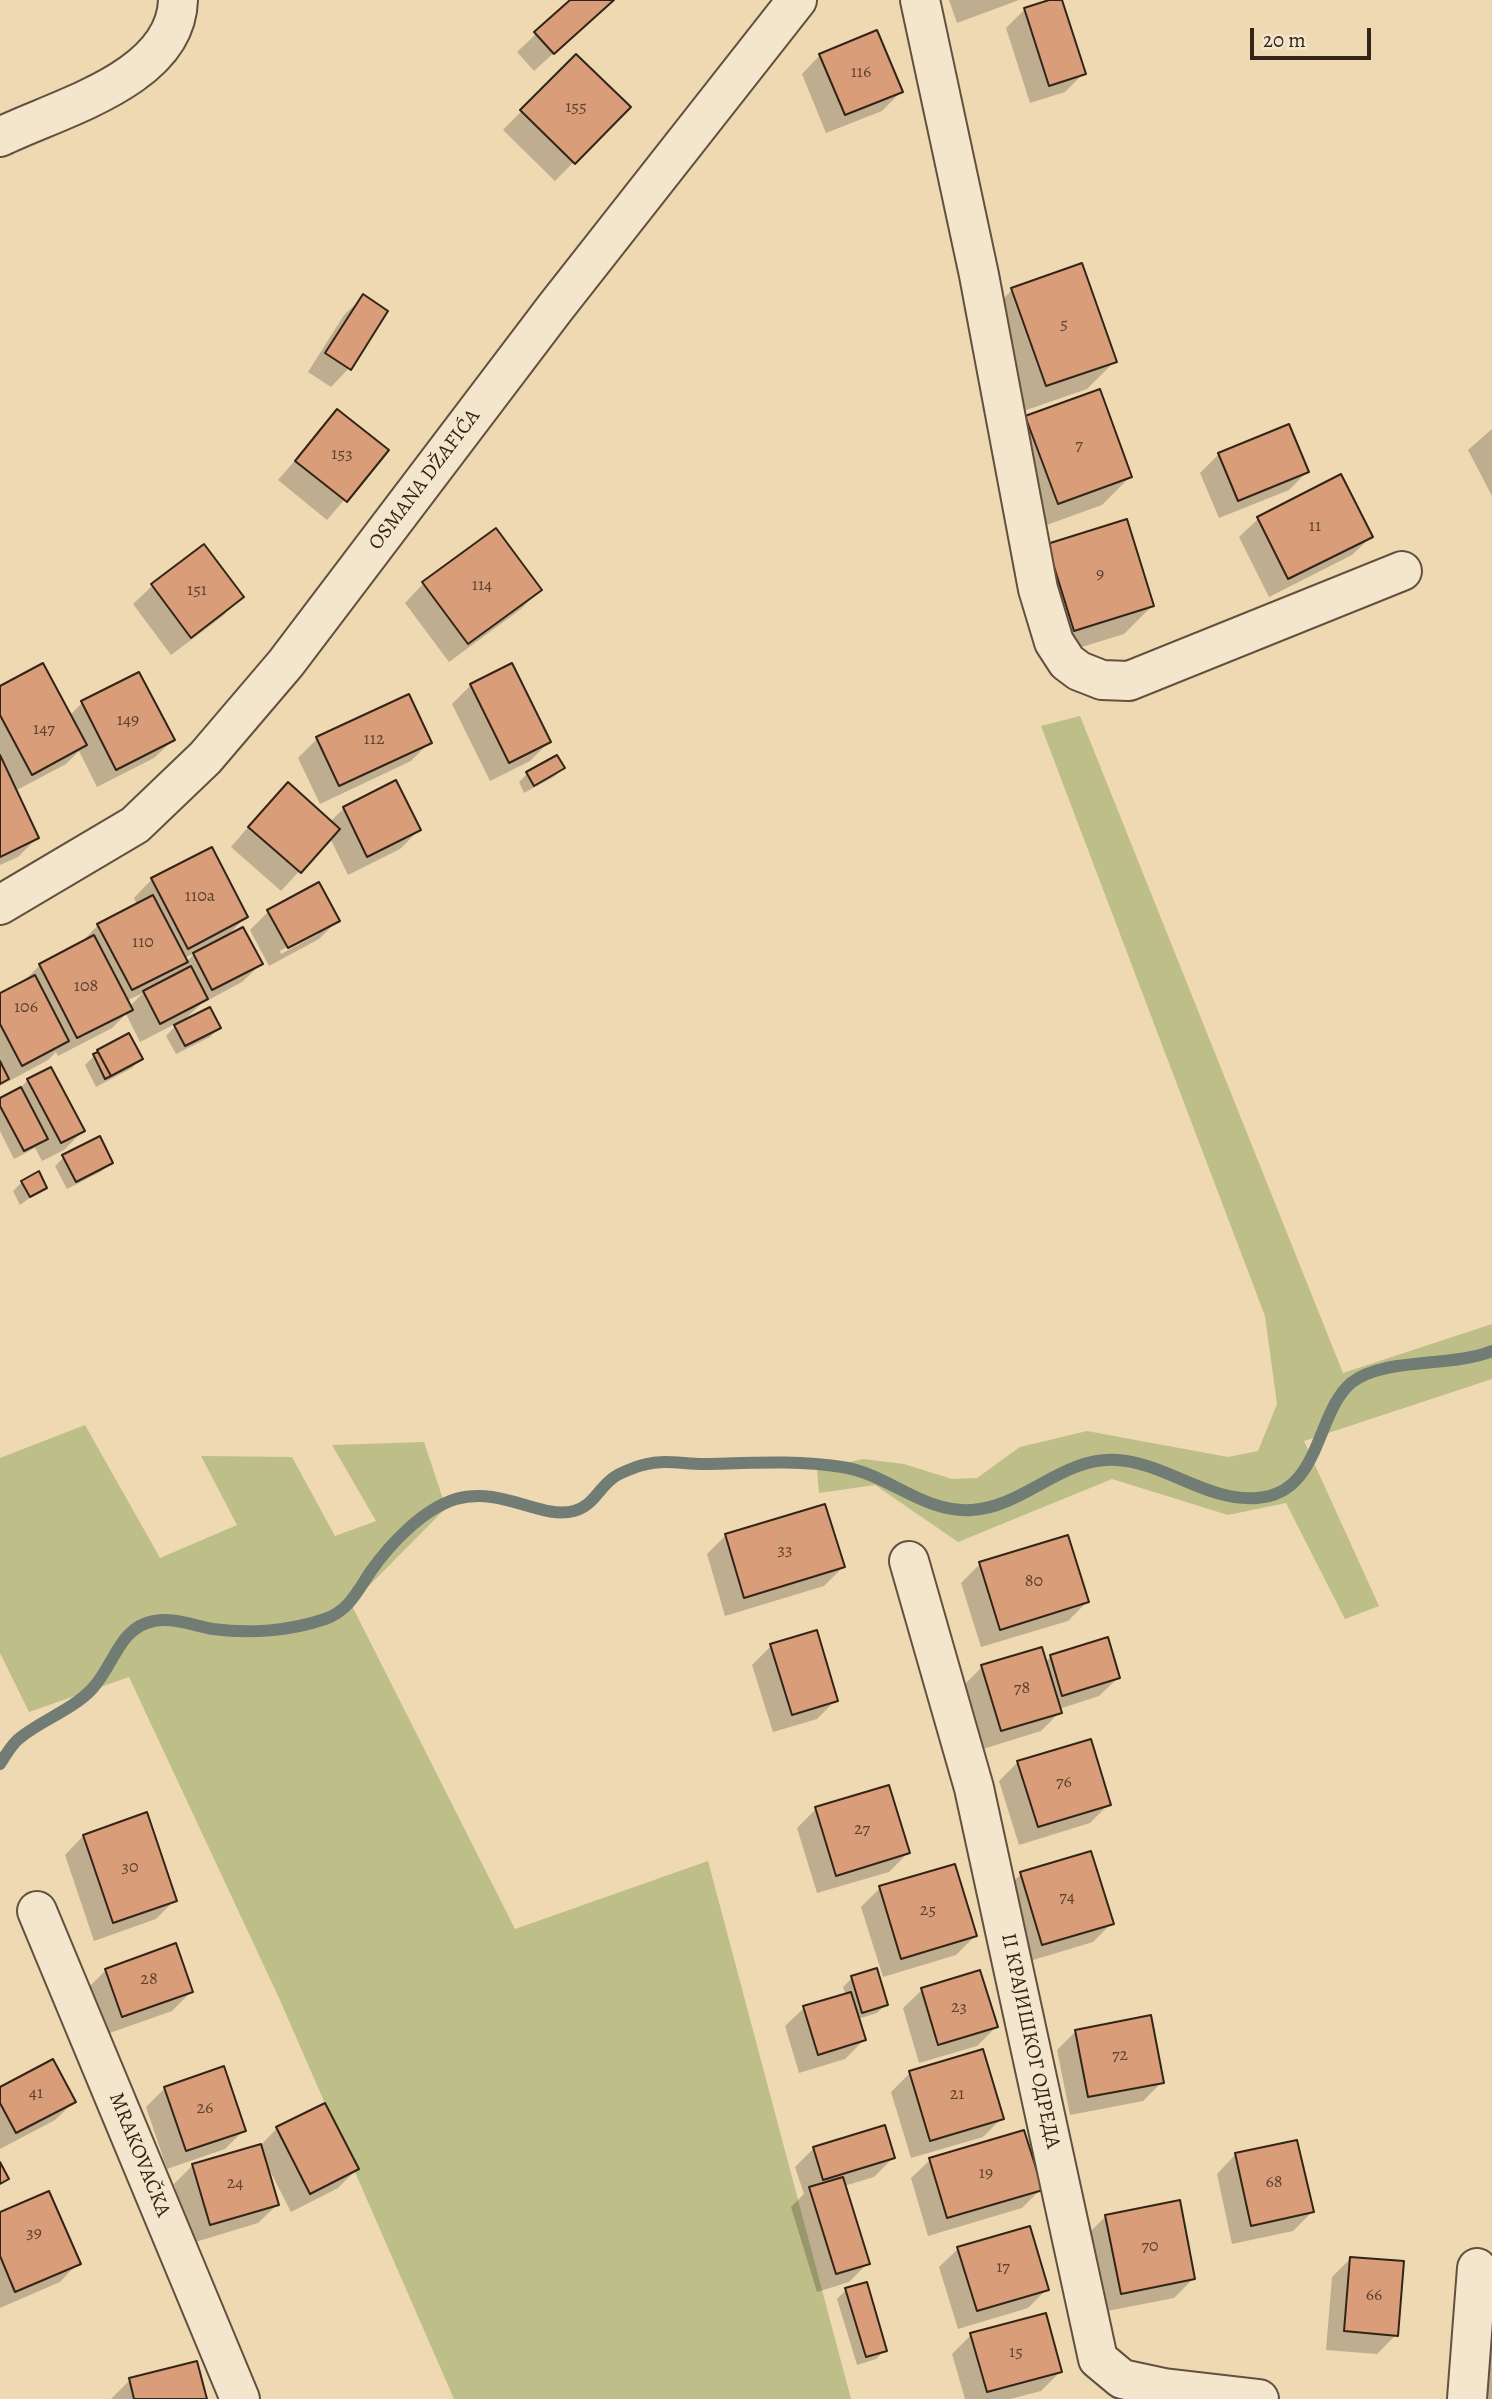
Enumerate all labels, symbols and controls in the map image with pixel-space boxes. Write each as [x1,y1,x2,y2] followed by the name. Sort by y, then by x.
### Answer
[1254,14,1375,58] scale bar
[1263,26,1306,54] text: 20 m
[851,62,871,84] house number: 116
[565,97,587,119] house number: 155
[1060,314,1068,336] house number: 5
[364,405,486,555] street label: OSMANA DŽAFIĆA
[1075,435,1083,457] house number: 7
[331,444,353,466] house number: 153
[1309,516,1321,538] house number: 11
[1096,564,1104,586] house number: 9
[472,575,492,597] house number: 114
[187,580,207,602] house number: 151
[117,710,139,732] house number: 149
[33,719,55,741] house number: 147
[364,729,384,751] house number: 112
[185,886,215,908] house number: 110a
[132,932,154,954] house number: 110
[74,976,98,998] house number: 108
[14,997,38,1019] house number: 106
[778,1540,792,1562] house number: 33
[1025,1571,1043,1593] house number: 80
[1014,1678,1030,1700] house number: 78
[1056,1772,1072,1794] house number: 76
[854,1819,870,1841] house number: 27
[121,1857,139,1879] house number: 30
[1059,1887,1075,1909] house number: 74
[920,1900,936,1922] house number: 25
[995,1931,1065,2151] street label: II КРАЈИШКОГ ОДРЕДА
[140,1969,158,1991] house number: 28
[951,1997,967,2019] house number: 23
[1112,2045,1128,2067] house number: 72
[29,2083,43,2105] house number: 41
[950,2084,964,2106] house number: 21
[103,2089,175,2221] street label: MRAKOVAČKA
[197,2098,213,2120] house number: 26
[979,2163,993,2185] house number: 19
[1265,2172,1283,2194] house number: 68
[227,2173,243,2195] house number: 24
[26,2223,42,2245] house number: 39
[1141,2236,1159,2258] house number: 70
[996,2257,1010,2279] house number: 17
[1366,2285,1382,2307] house number: 66
[1009,2342,1023,2364] house number: 15

